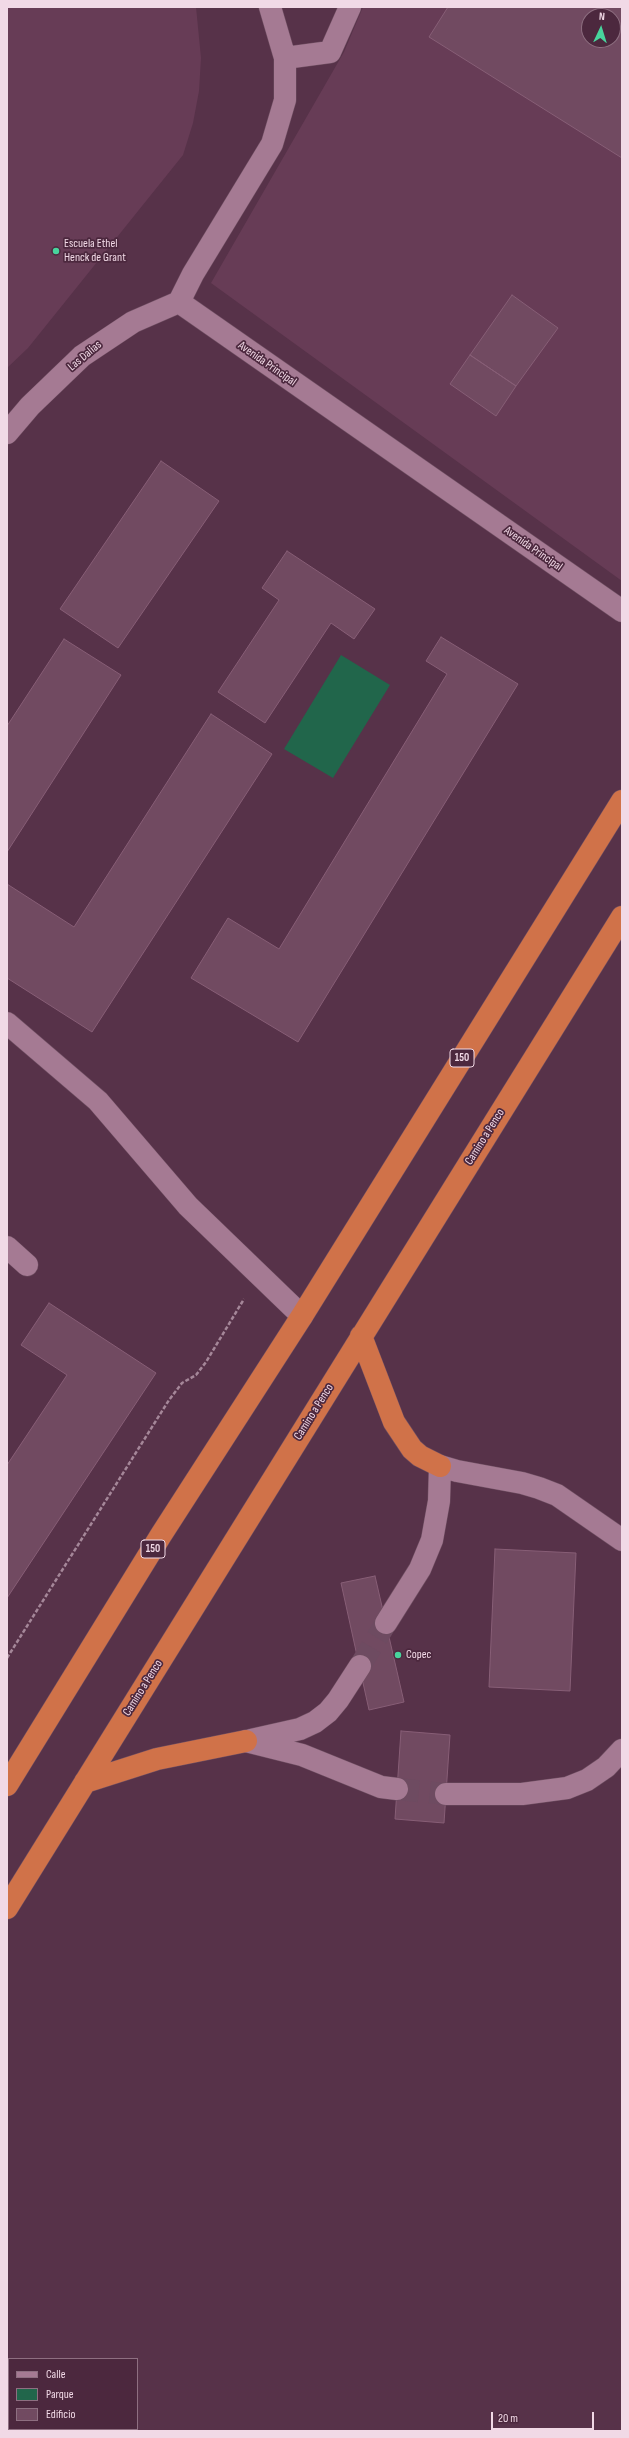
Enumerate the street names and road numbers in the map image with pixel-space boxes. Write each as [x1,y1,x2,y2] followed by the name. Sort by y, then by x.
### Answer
[65,338,105,374] street label: Las Dalias
[235,339,299,389] street label: Avenida Principal
[501,524,565,574] street label: Avenida Principal
[450,1049,474,1067] road number: 150
[462,1106,508,1168] street label: Camino a Penco
[291,1381,337,1443] street label: Camino a Penco
[141,1540,165,1558] road number: 150
[120,1657,166,1719] street label: Camino a Penco

